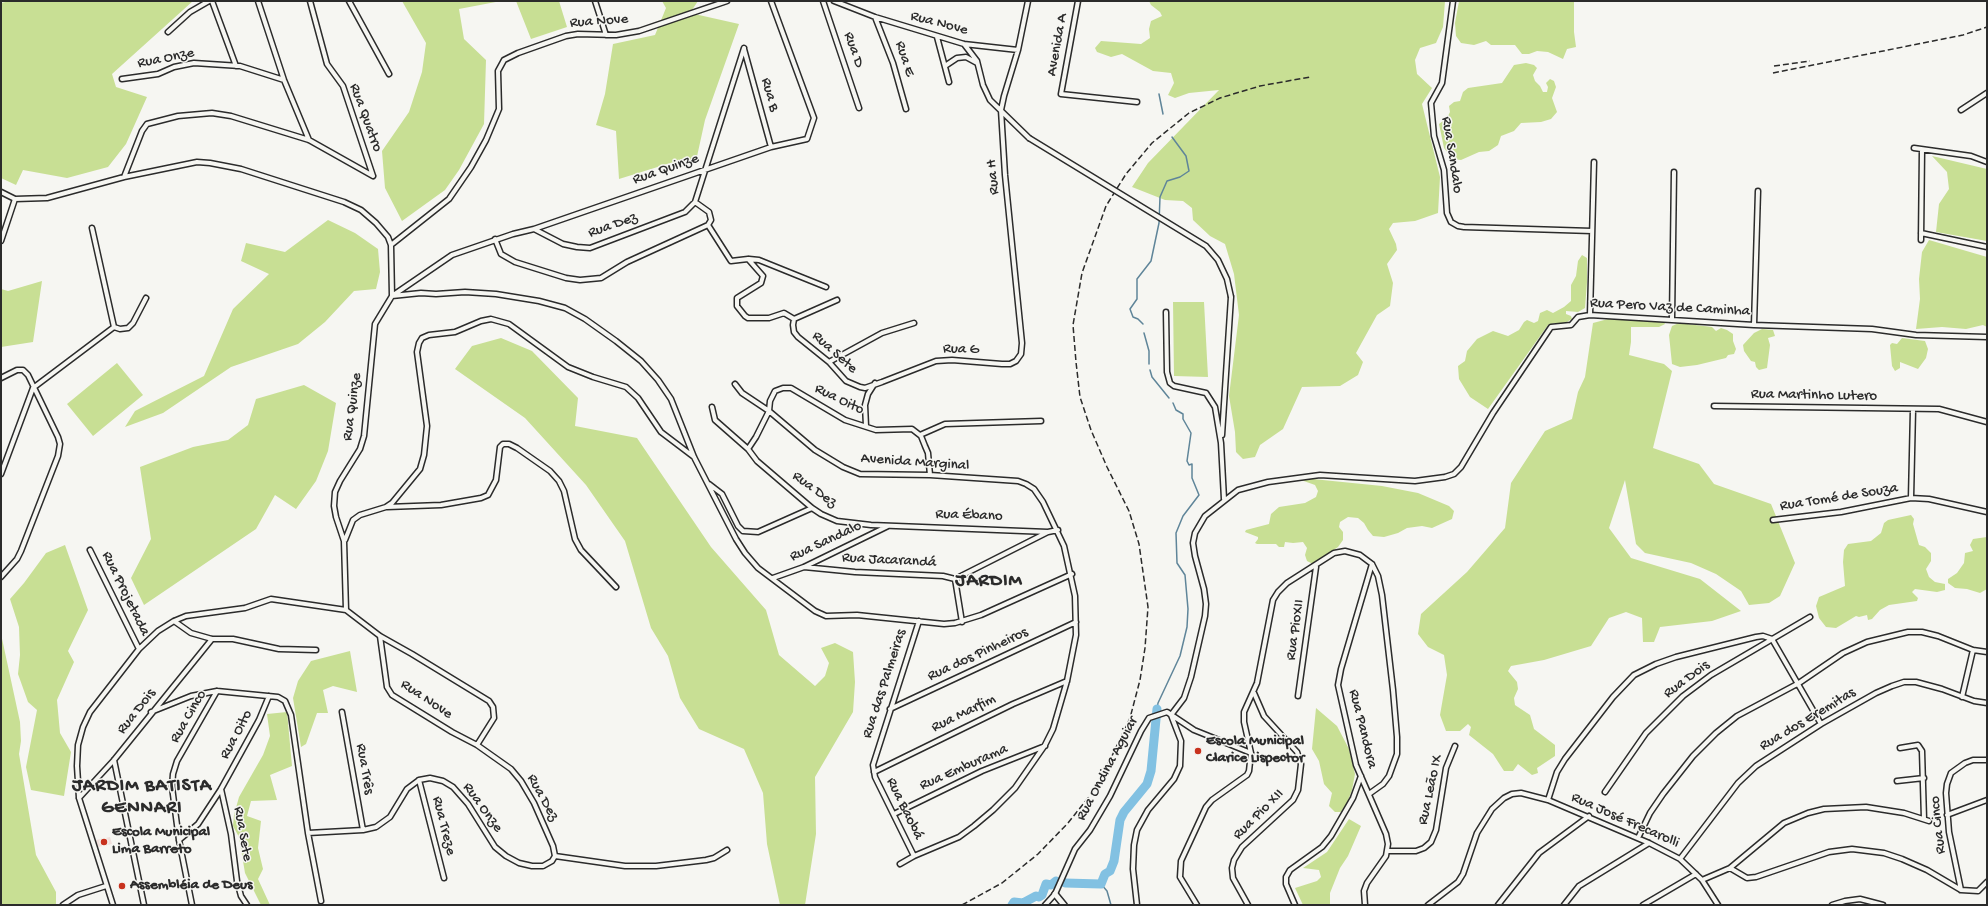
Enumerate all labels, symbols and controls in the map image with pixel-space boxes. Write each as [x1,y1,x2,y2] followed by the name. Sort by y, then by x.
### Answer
[908,8,970,40] street label: Rua Nove
[569,11,629,33] street label: Rua Nove
[1044,12,1072,78] street label: Avenida A
[839,30,867,70] street label: Rua D
[890,39,918,79] street label: Rua E
[136,45,196,73] street label: Rua Onze
[756,76,782,114] street label: Rua B
[344,81,386,155] street label: Rua Quatro
[1436,115,1466,195] street label: Rua Sandalo
[631,150,701,190] street label: Rua Quinze
[983,159,1005,195] street label: Rua H
[586,209,640,243] street label: Rua Dez
[1590,295,1750,321] street label: Rua Pero Vaz de Caminha
[807,328,861,378] street label: Rua Sete
[943,340,979,360] street label: Rua G
[339,372,367,442] street label: Rua Quinze
[811,380,867,420] street label: Rua Oito
[1751,386,1877,406] street label: Rua Martinho Lutero
[860,450,970,476] street label: Avenida Marginal
[788,468,840,512] street label: Rua Dez
[1779,480,1899,516] street label: Rua Tomé de Souza
[935,506,1003,526] street label: Rua Ébano
[787,517,865,567] street label: Rua Sandalo
[97,549,153,639] street label: Rua Projetada
[841,550,937,572] street label: Rua Jacarandá
[955,571,1023,593] district label: JARDIM
[1283,598,1309,662] street label: Rua PioXII
[925,624,1031,686] street label: Rua dos Pinheiros
[859,627,911,741] street label: Rua das Palmeiras
[1660,657,1714,703] street label: Rua Dois
[397,676,455,724] street label: Rua Nove
[1757,684,1859,756] street label: Rua dos Eremitas
[114,686,160,738] street label: Rua Dois
[167,687,211,747] street label: Rua Cinco
[1344,688,1380,770] street label: Rua Pandora
[929,691,999,737] street label: Rua Marfim
[217,707,257,763] street label: Rua Oito
[1073,714,1143,824] street label: Rua Ondina Aguiar
[1206,733,1304,768] place label: Escola Municipal Clarice Lispector
[917,741,1011,795] street label: Rua Emburama
[351,742,377,796] street label: Rua Três
[1193,746,1203,756] marker: Escola Municipal Clarice Lispector
[1415,753,1447,827] street label: Rua Leão IX
[522,771,562,825] street label: Rua Dez
[881,775,927,843] street label: Rua Baobá
[72,776,212,820] district label: JARDIM BATISTA GENNARI
[458,780,506,836] street label: Rua Onze
[1230,786,1288,844] street label: Rua Pio XII
[1568,789,1682,853] street label: Rua José Frecarolli
[427,795,459,857] street label: Rua Treze
[1927,795,1951,855] street label: Rua Cinco
[228,805,256,863] street label: Rua Sete
[112,824,210,859] place label: Escola Municipal Lima Barreto
[99,837,109,847] marker: Escola Municipal Lima Barreto
[130,877,253,895] place label: Assembléia de Deus
[117,881,127,891] marker: Assembléia de Deus

